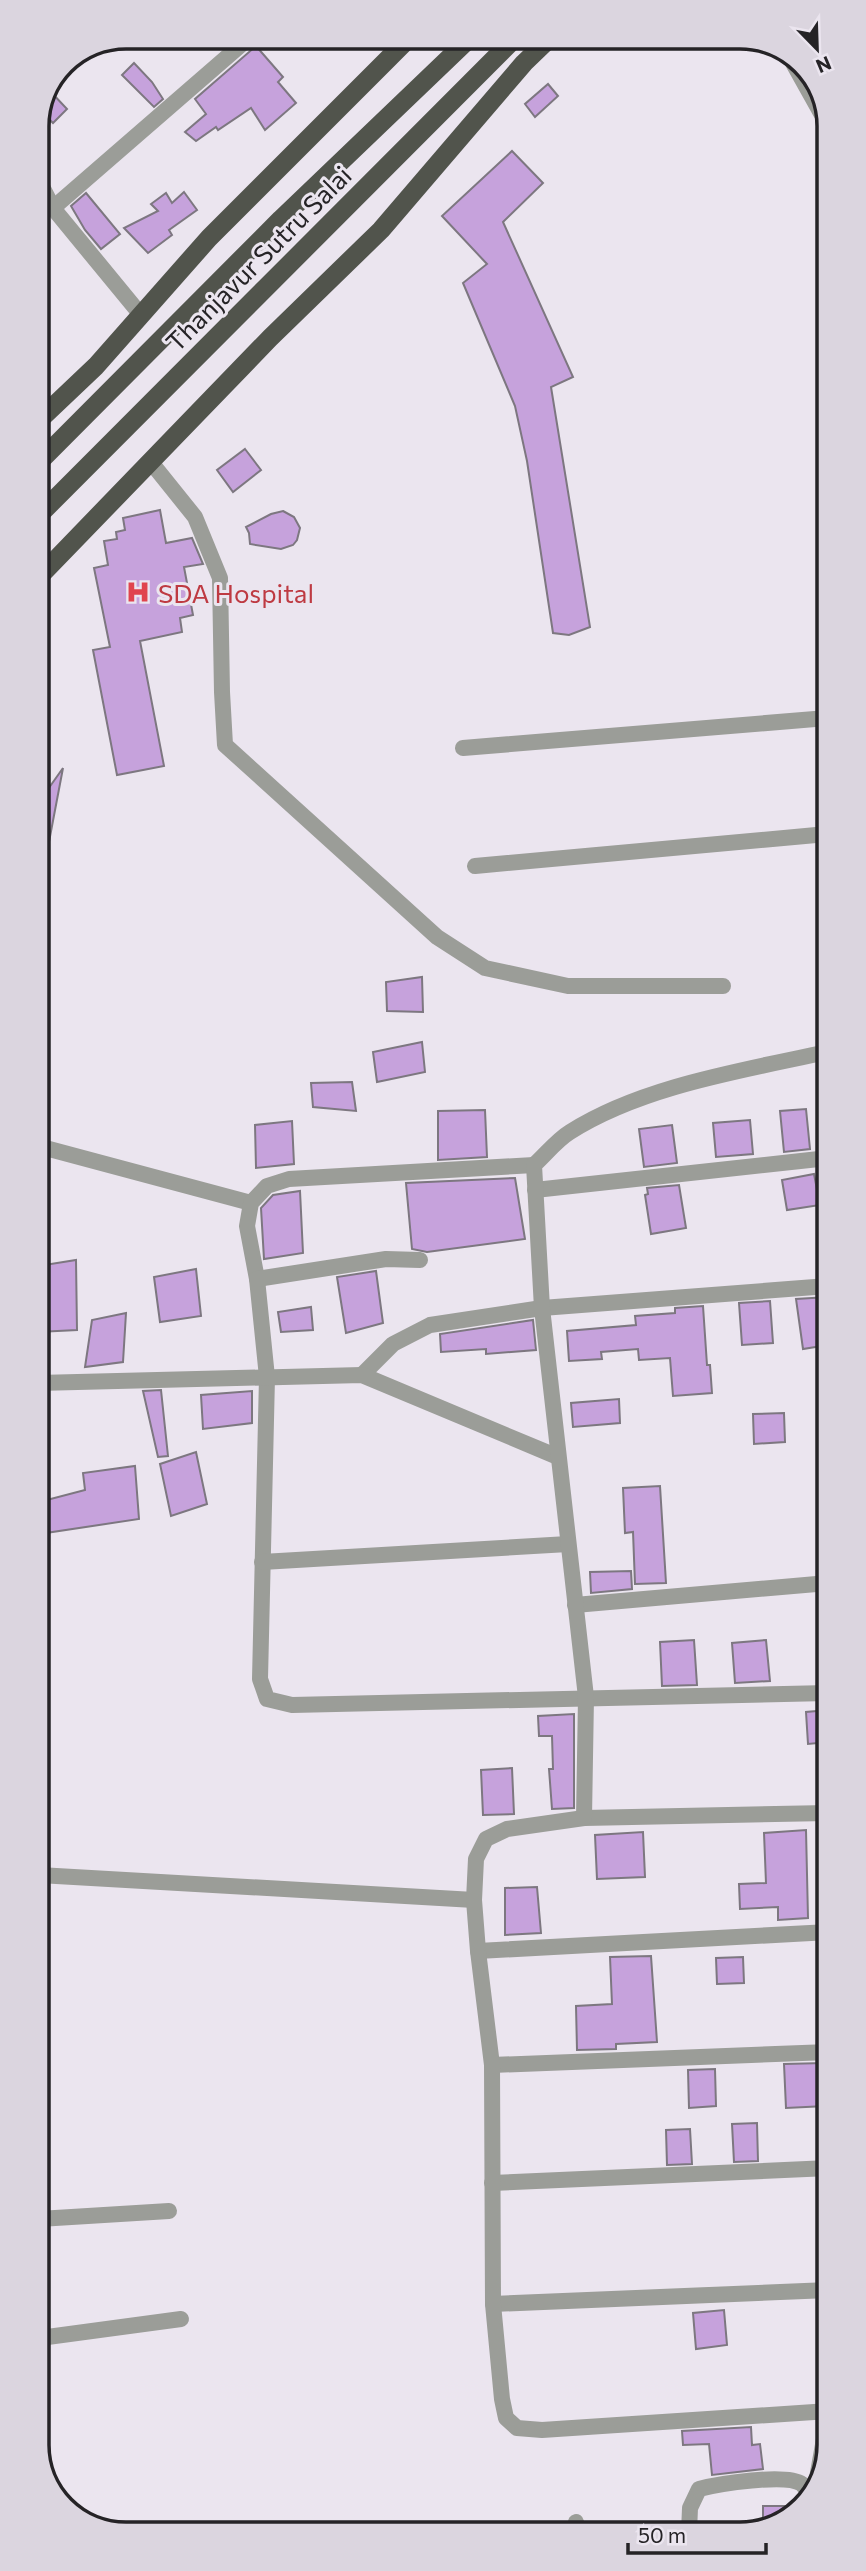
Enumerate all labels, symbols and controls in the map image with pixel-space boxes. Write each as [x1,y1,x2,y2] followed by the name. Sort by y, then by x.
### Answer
[782,14,852,84] north arrow
[813,52,835,78] text: N
[159,159,357,357] street label: Thanjavur Sutru Salai
[158,577,314,608] place label: SDA Hospital
[124,578,152,606] hospital icon: SDA Hospital
[628,2512,766,2556] scale bar
[638,2522,686,2547] text: 50 m

